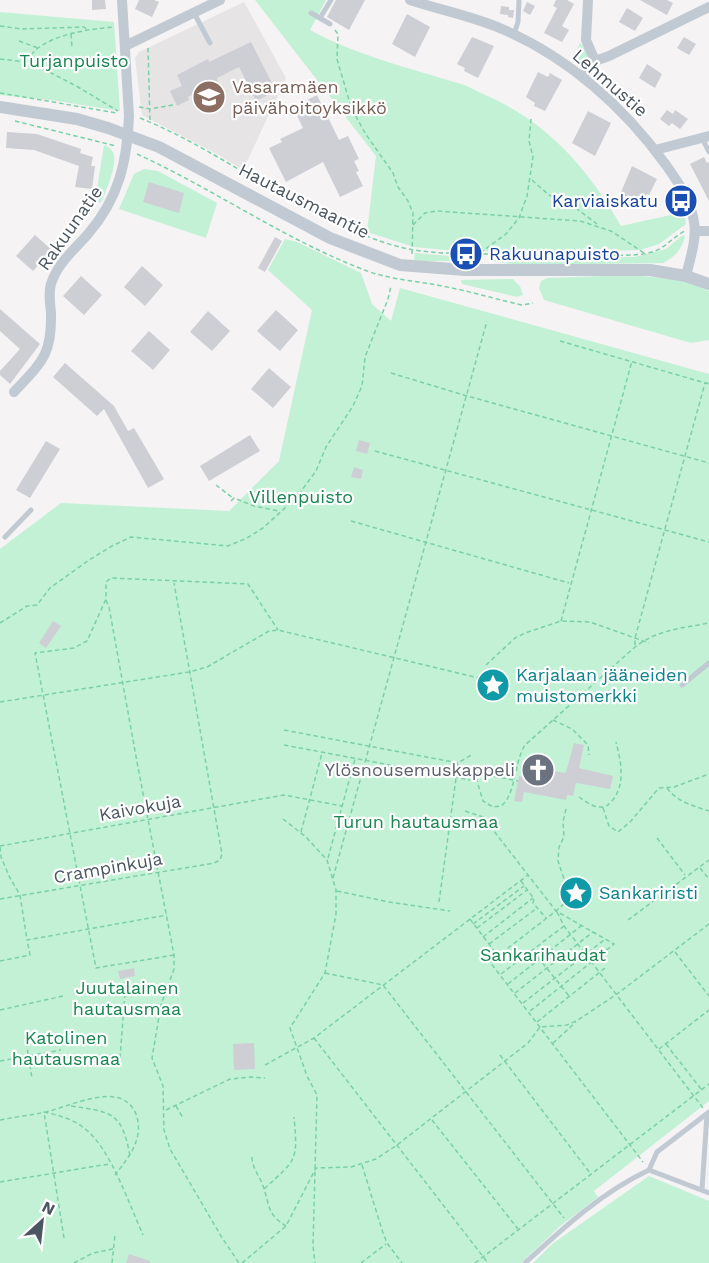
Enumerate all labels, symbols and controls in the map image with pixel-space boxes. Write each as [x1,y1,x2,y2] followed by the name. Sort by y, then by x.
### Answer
[569,44,652,121] street label: Lehmustie
[19,50,129,71] park label: Turjanpuisto
[232,76,387,118] place label: Vasaramäen päivähoitoyksikkö
[191,79,227,115] school or university icon: Vasaramäen päivähoitoyksikkö
[235,159,373,243] street label: Hautausmaantie
[33,181,106,274] street label: Rakuunatie
[663,183,699,219] bus stop icon: Karviaiskatu
[552,190,658,211] place label: Karviaiskatu
[448,236,484,272] bus stop icon: Rakuunapuisto
[489,243,620,264] place label: Rakuunapuisto
[249,486,353,507] park label: Villenpuisto
[516,664,688,706] place label: Karjalaan jääneiden muistomerkki
[475,667,511,703] place icon: Karjalaan jääneiden muistomerkki
[520,752,556,788] church icon: Ylösnousemuskappeli
[325,759,515,780] place label: Ylösnousemuskappeli
[97,790,183,825] street label: Kaivokuja
[334,811,498,832] park label: Turun hautausmaa
[52,848,164,887] street label: Crampinkuja
[558,875,594,911] place icon: Sankariristi
[599,882,698,903] place label: Sankariristi
[480,944,607,965] park label: Sankarihaudat
[73,977,181,1019] park label: Juutalainen hautausmaa
[12,1027,120,1069] park label: Katolinen hautausmaa
[12,1191,72,1251] north arrow
[39,1197,58,1219] text: N

